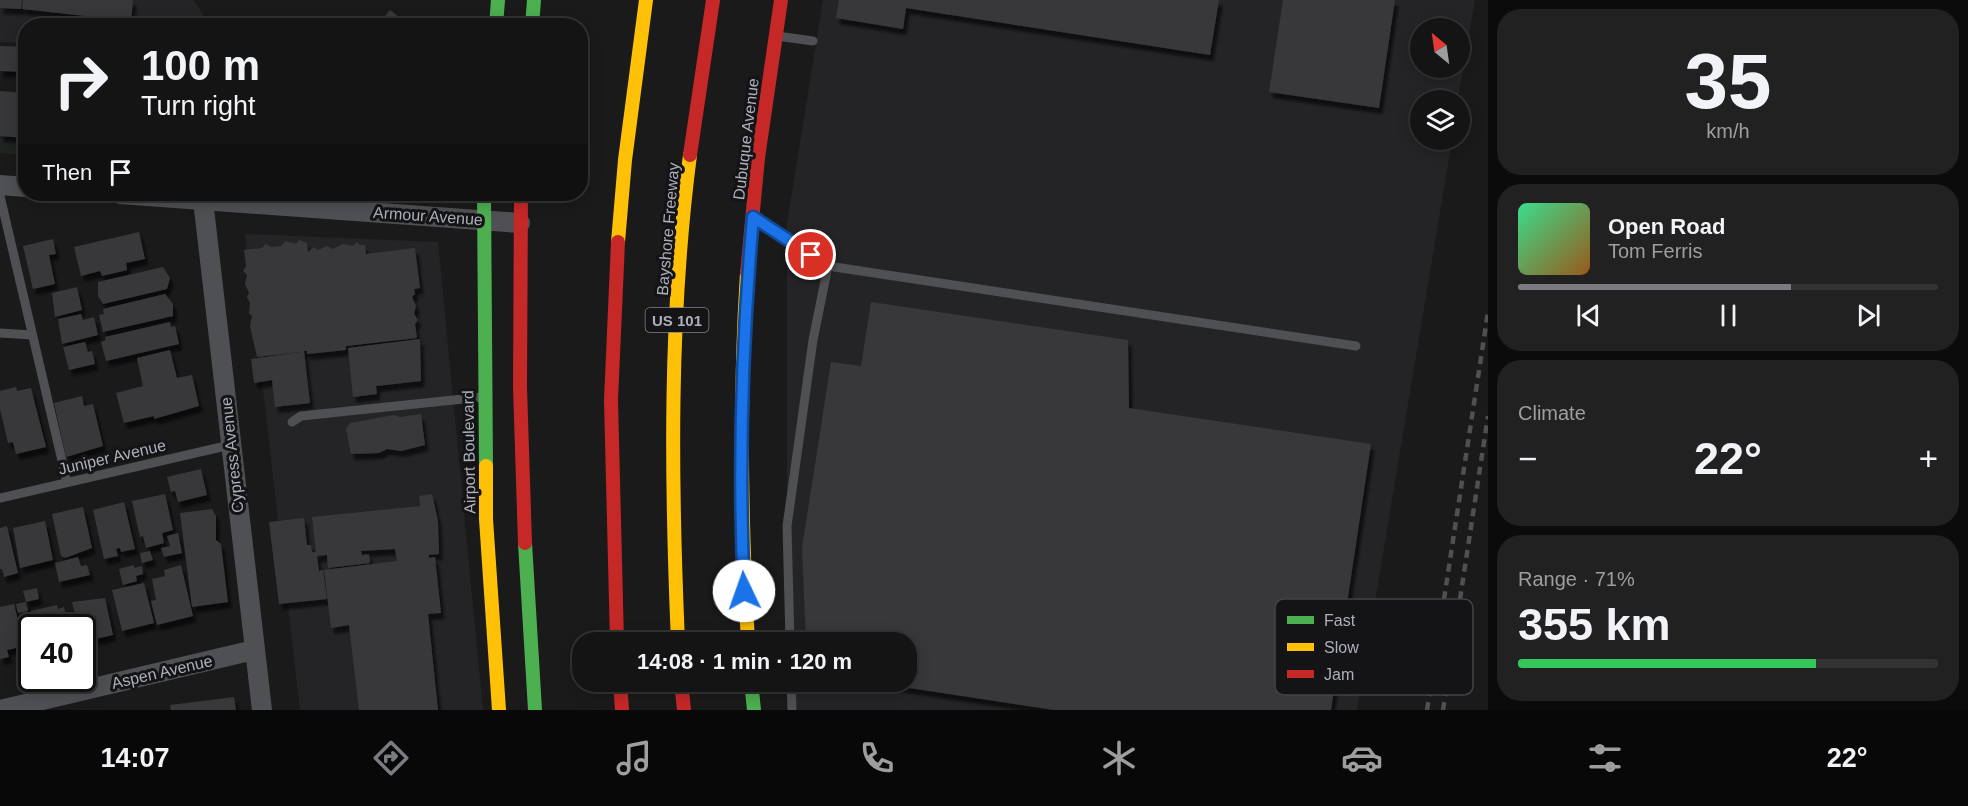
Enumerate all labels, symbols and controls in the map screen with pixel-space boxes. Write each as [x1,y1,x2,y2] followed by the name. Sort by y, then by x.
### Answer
[1410,18,1470,78] north arrow
[1410,18,1470,150] map controls
[1685,37,1771,125] text: 35
[42,42,120,120] icon: right
[141,42,260,89] text: 100 m
[730,77,762,201] street label: Dubuque Avenue
[1410,90,1470,150] button: layers
[141,91,256,121] text: Turn right
[1706,120,1750,142] text: km/h
[104,156,137,189] icon: arrive
[42,160,92,185] text: Then
[654,162,682,296] street label: Bayshore Freeway
[373,204,484,228] street label: Armour Avenue
[1608,214,1725,239] text: Open Road
[785,229,836,280] pin
[794,238,827,271] icon: arrive
[1608,240,1702,262] text: Tom Ferris
[1572,299,1605,332] icon: previous
[1712,299,1745,332] icon: pause
[1852,299,1885,332] icon: next
[646,308,708,332] road number: US 101
[459,390,479,514] street label: Airport Boulevard
[217,396,247,514] street label: Cypress Avenue
[1518,402,1586,424] text: Climate
[1694,433,1762,484] text: 22°
[56,436,168,478] street label: Juniper Avenue
[1518,440,1537,477] text: −
[1919,440,1938,477] text: +
[712,559,776,623] position arrow
[1518,568,1635,590] text: Range · 71%
[1275,599,1473,695] legend
[1518,599,1671,650] text: 355 km
[1324,612,1356,629] text: Fast
[18,614,96,692] speed limit sign: 40
[1324,639,1359,656] text: Slow
[637,649,852,674] text: 14:08 · 1 min · 120 m
[110,652,214,692] street label: Aspen Avenue
[1324,666,1354,683] text: Jam
[370,737,412,779] icon: directions
[613,737,655,779] icon: music
[856,737,898,779] icon: phone
[1098,737,1140,779] icon: climate
[1341,737,1383,779] icon: car
[1584,737,1626,779] icon: filters
[100,743,169,773] text: 14:07
[1827,743,1868,773] text: 22°

